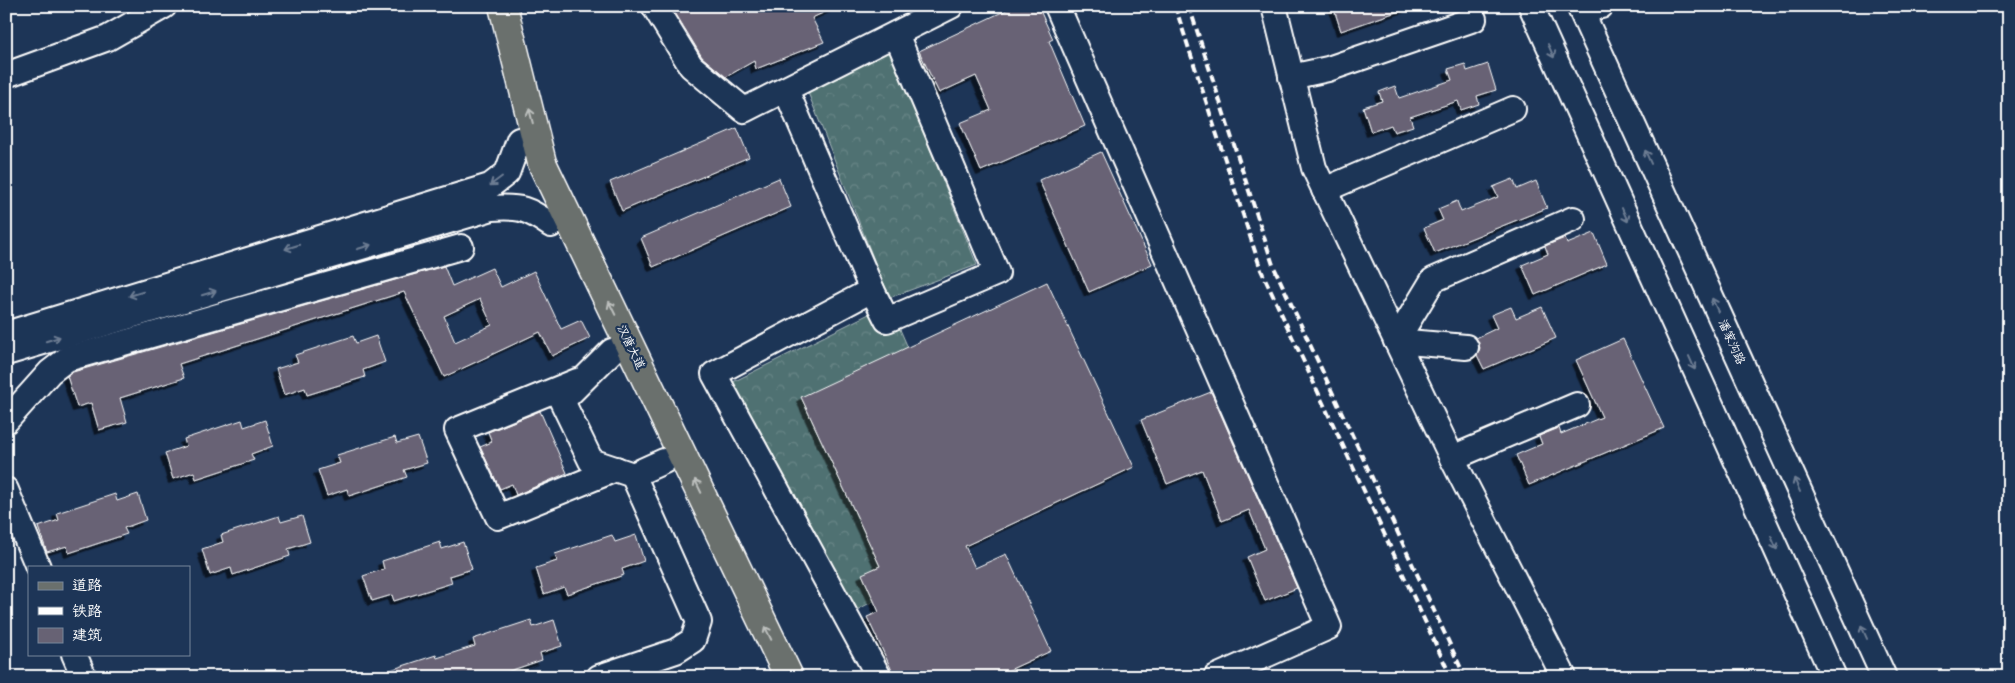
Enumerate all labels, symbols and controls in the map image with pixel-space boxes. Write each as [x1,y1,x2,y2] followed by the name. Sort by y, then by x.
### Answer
[1547,43,1556,58] one-way arrow
[526,109,535,125] one-way arrow
[1642,150,1652,165] one-way arrow
[490,176,503,187] one-way arrow
[1621,207,1631,222] one-way arrow
[356,241,372,251] one-way arrow
[284,242,300,252] one-way arrow
[200,287,216,297] one-way arrow
[129,290,145,300] one-way arrow
[1710,298,1719,313] one-way arrow
[607,301,616,316] one-way arrow
[1715,317,1749,367] street label: 潘家沟路
[613,322,649,372] street label: 汉唐大道
[45,334,61,344] one-way arrow
[1688,355,1698,370] one-way arrow
[1792,477,1802,492] one-way arrow
[692,479,702,494] one-way arrow
[1769,535,1779,550] one-way arrow
[28,566,190,656] legend
[72,575,102,595] text: 道路
[72,601,102,621] text: 铁路
[72,625,102,645] text: 建筑
[1859,625,1869,640] one-way arrow
[763,626,772,641] one-way arrow

